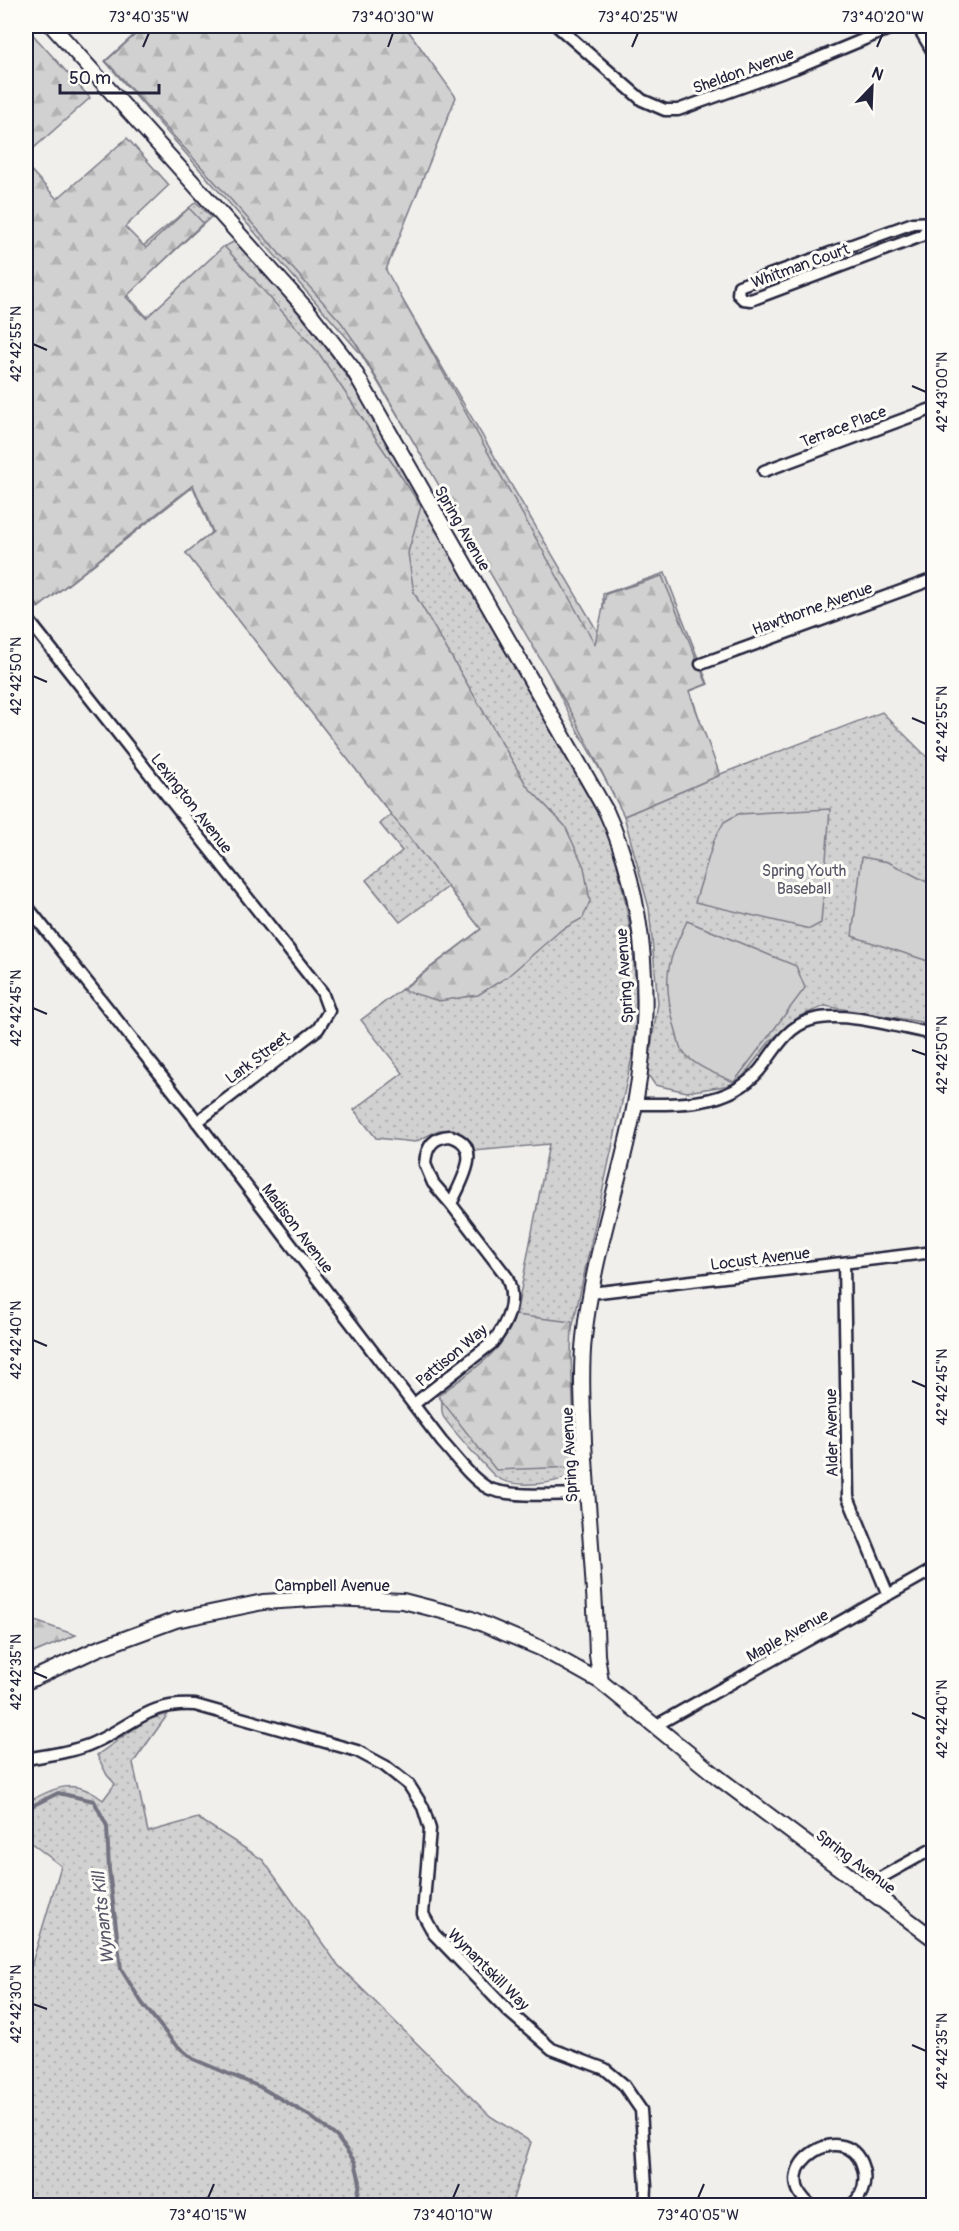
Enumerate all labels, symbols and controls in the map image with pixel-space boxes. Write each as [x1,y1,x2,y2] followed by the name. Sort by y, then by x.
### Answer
[109,8,189,27] text: 73°40'35"W
[352,8,434,27] text: 73°40'30"W
[598,8,678,27] text: 73°40'25"W
[842,8,924,27] text: 73°40'20"W
[690,43,797,98] street label: Sheldon Avenue
[60,57,159,95] scale bar
[842,57,902,117] north arrow
[869,63,887,86] text: N
[69,67,111,90] text: 50 m
[749,239,853,293] street label: Whitman Court
[7,306,26,382] text: 42°42'55"N
[933,352,952,432] text: 42°43'00"N
[798,401,889,452] street label: Terrace Place
[430,482,495,575] street label: Spring Avenue
[750,578,875,640] street label: Hawthorne Avenue
[7,637,26,715] text: 42°42'50"N
[933,686,952,762] text: 42°42'55"N
[146,750,236,858] street label: Lexington Avenue
[762,861,846,899] park label: Spring Youth Baseball
[612,928,638,1024] street label: Spring Avenue
[7,970,26,1046] text: 42°42'45"N
[933,1016,952,1094] text: 42°42'50"N
[221,1027,294,1089] street label: Lark Street
[257,1180,337,1277] street label: Madison Avenue
[709,1243,811,1275] street label: Locust Avenue
[7,1301,26,1379] text: 42°42'40"N
[412,1320,491,1391] street label: Pattison Way
[933,1349,952,1425] text: 42°42'45"N
[821,1388,843,1477] street label: Alder Avenue
[558,1407,582,1503] street label: Spring Avenue
[274,1576,390,1596] street label: Campbell Avenue
[743,1605,832,1667] street label: Maple Avenue
[7,1634,26,1710] text: 42°42'35"N
[933,1680,952,1758] text: 42°42'40"N
[811,1825,899,1898] street label: Spring Avenue
[87,1869,120,1965] water label: Wynants Kill
[443,1925,534,2015] street label: Wynantskill Way
[7,1965,26,2043] text: 42°42'30"N
[933,2013,952,2089] text: 42°42'35"N
[169,2206,247,2225] text: 73°40'15"W
[413,2206,493,2225] text: 73°40'10"W
[657,2206,739,2225] text: 73°40'05"W

